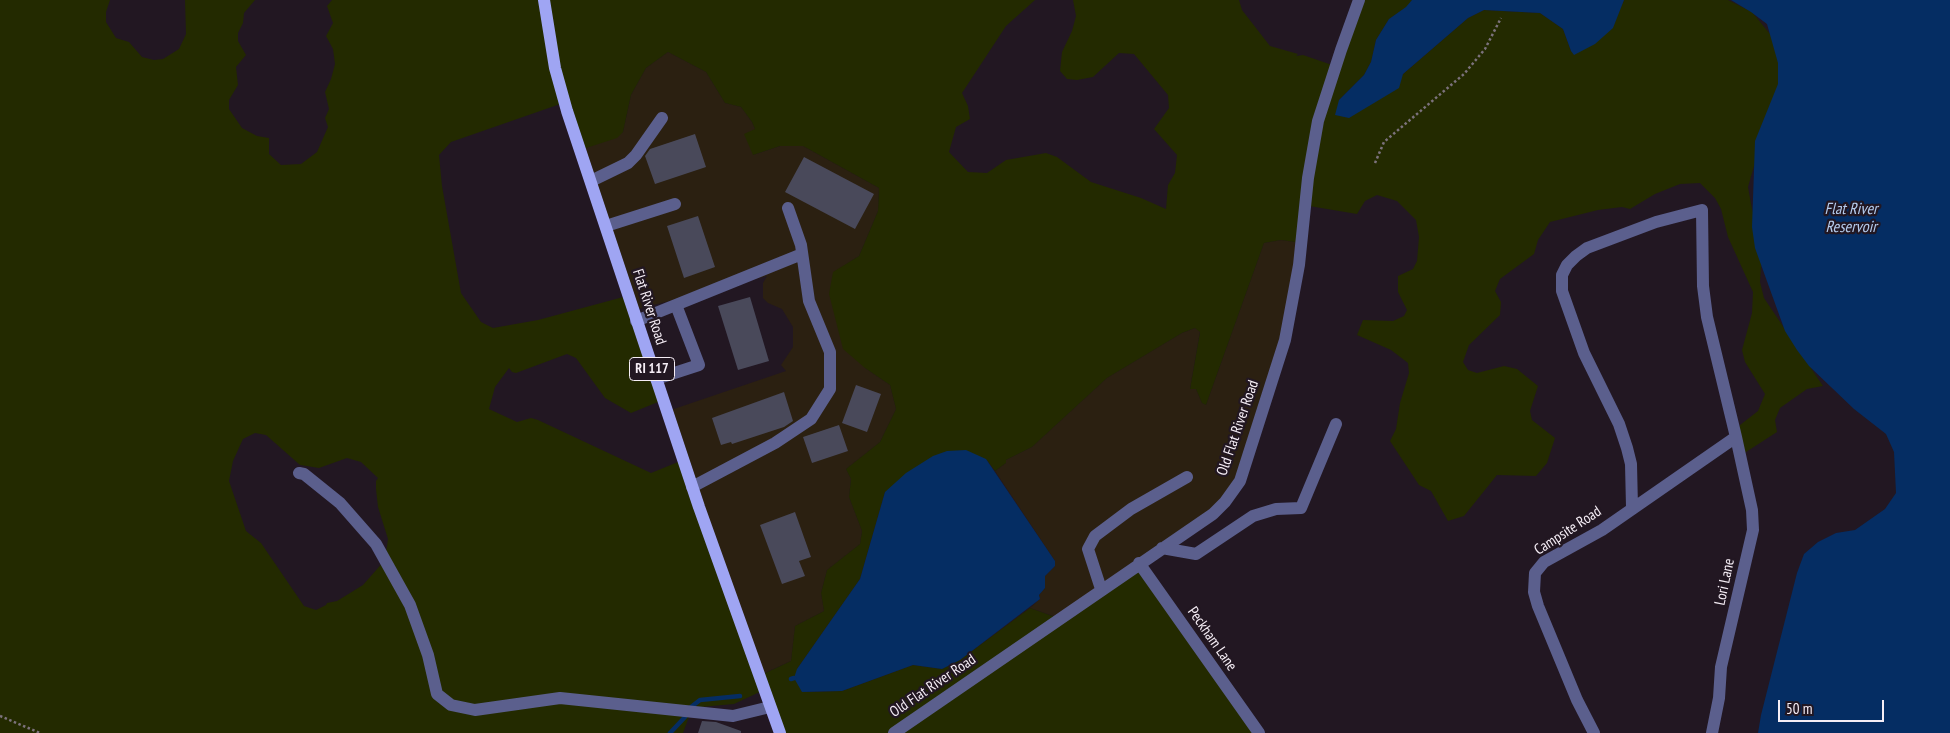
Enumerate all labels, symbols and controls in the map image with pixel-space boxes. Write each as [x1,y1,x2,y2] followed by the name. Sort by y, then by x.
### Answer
[1825,199,1877,237] water label: Flat River Reservoir
[628,267,670,347] street label: Flat River Road
[630,358,674,380] road number: RI 117
[1213,378,1263,478] street label: Old Flat River Road
[1531,503,1605,559] street label: Campsite Road
[1711,557,1739,607] street label: Lori Lane
[1183,604,1241,674] street label: Peckham Lane
[887,651,979,721] street label: Old Flat River Road
[1780,690,1886,722] scale bar
[1786,699,1812,718] text: 50 m

